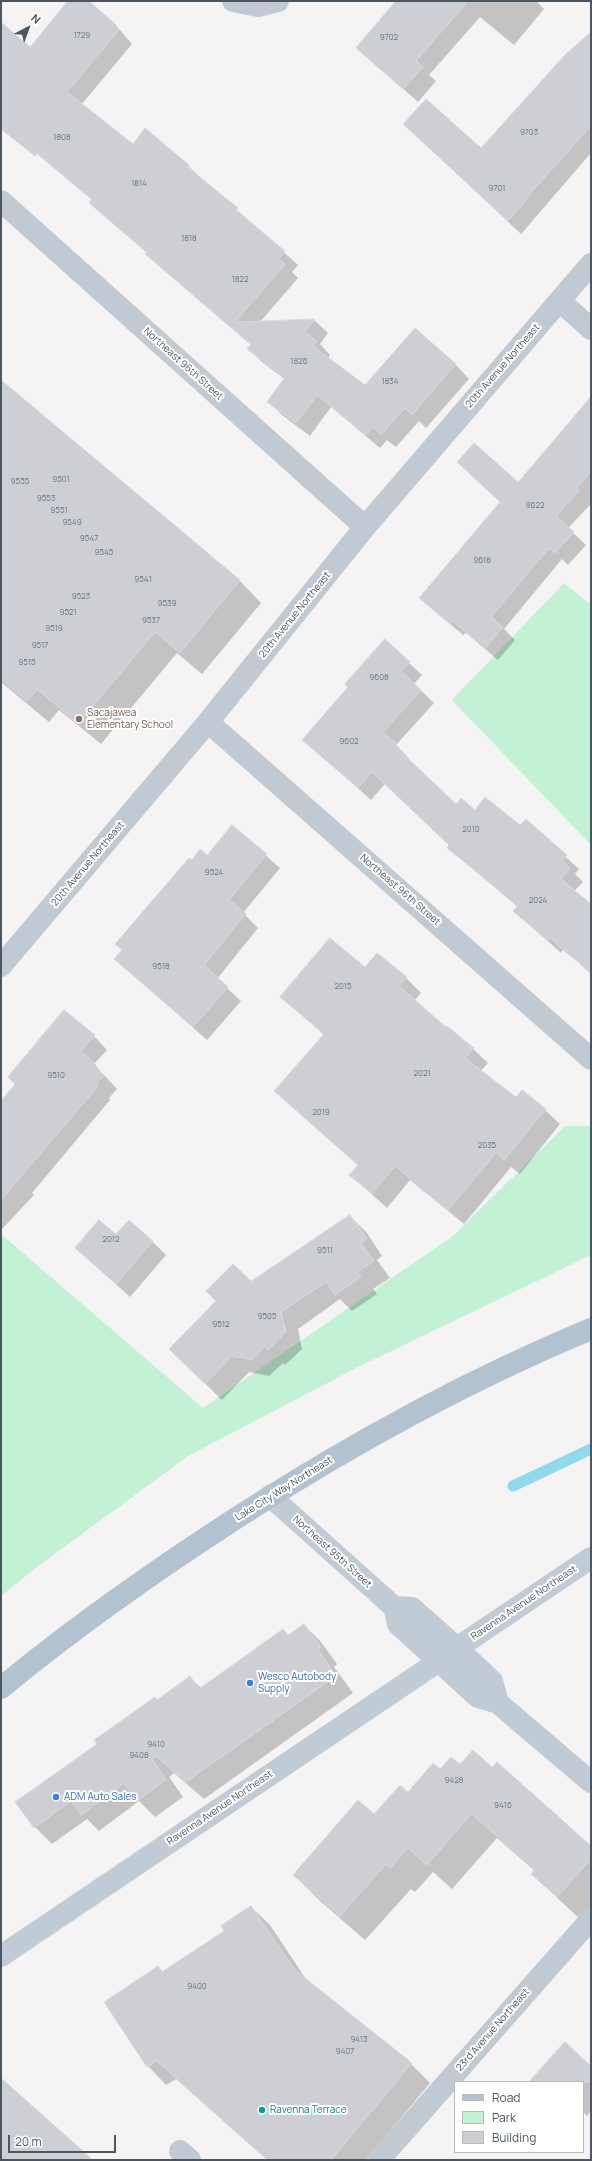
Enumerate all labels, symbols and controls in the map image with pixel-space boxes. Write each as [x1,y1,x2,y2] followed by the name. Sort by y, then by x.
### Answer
[8,8,48,48] north arrow
[28,10,44,27] text: N
[74,31,90,41] house number: 1729
[380,33,398,43] house number: 9702
[520,128,538,138] house number: 9703
[53,133,71,143] house number: 1808
[131,179,147,189] house number: 1814
[489,184,505,194] house number: 9701
[181,234,197,244] house number: 1818
[232,275,248,285] house number: 1822
[463,322,543,410] street label: 20th Avenue Northeast
[141,325,225,403] street label: Northeast 96th Street
[290,357,308,367] house number: 1826
[382,377,398,387] house number: 1834
[52,475,70,485] house number: 9501
[11,477,29,487] house number: 9555
[37,494,55,504] house number: 9553
[525,501,545,511] house number: 9622
[50,506,68,516] house number: 9551
[62,518,82,528] house number: 9549
[80,534,98,544] house number: 9547
[95,548,113,558] house number: 9545
[473,556,491,566] house number: 9618
[257,570,333,660] street label: 20th Avenue Northeast
[134,575,152,585] house number: 9541
[72,592,90,602] house number: 9523
[158,599,176,609] house number: 9539
[59,608,77,618] house number: 9521
[142,616,160,626] house number: 9537
[45,624,63,634] house number: 9519
[32,641,48,651] house number: 9517
[18,658,36,668] house number: 9515
[369,673,389,683] house number: 9608
[87,707,173,730] place label: Sacajawea Elementary School
[74,714,84,724] marker: Sacajawea Elementary School
[339,737,359,747] house number: 9602
[49,819,127,909] street label: 20th Avenue Northeast
[462,825,480,835] house number: 2010
[357,852,443,928] street label: Northeast 96th Street
[205,868,223,878] house number: 9524
[529,896,547,906] house number: 2024
[152,962,170,972] house number: 9518
[334,982,352,992] house number: 2015
[413,1069,431,1079] house number: 2021
[47,1071,65,1081] house number: 9510
[312,1108,330,1118] house number: 2019
[478,1141,496,1151] house number: 2035
[102,1235,120,1245] house number: 2012
[317,1246,333,1256] house number: 9511
[257,1312,277,1322] house number: 9505
[212,1320,230,1330] house number: 9512
[233,1454,335,1524] street label: Lake City Way Northeast
[290,1513,374,1591] street label: Northeast 95th Street
[469,1563,579,1643] street label: Ravenna Avenue Northeast
[258,1671,336,1694] place label: Wesco Autobody Supply
[245,1678,255,1688] marker: Wesco Autobody Supply
[147,1740,165,1750] house number: 9410
[129,1751,149,1761] house number: 9408
[165,1768,275,1848] street label: Ravenna Avenue Northeast
[445,1776,463,1786] house number: 9428
[64,1791,137,1803] place label: ADM Auto Sales
[51,1792,61,1802] marker: ADM Auto Sales
[494,1801,512,1811] house number: 9416
[187,1982,207,1992] house number: 9400
[454,1986,532,2074] street label: 23rd Avenue Northeast
[350,2035,368,2045] house number: 9413
[336,2047,354,2057] house number: 9407
[454,2081,584,2153] legend
[492,2089,520,2106] text: Road
[270,2104,346,2116] place label: Ravenna Terrace
[257,2105,267,2115] marker: Ravenna Terrace
[492,2109,516,2126] text: Park
[10,2127,118,2153] scale bar
[492,2129,536,2146] text: Building
[15,2133,42,2150] text: 20 m

